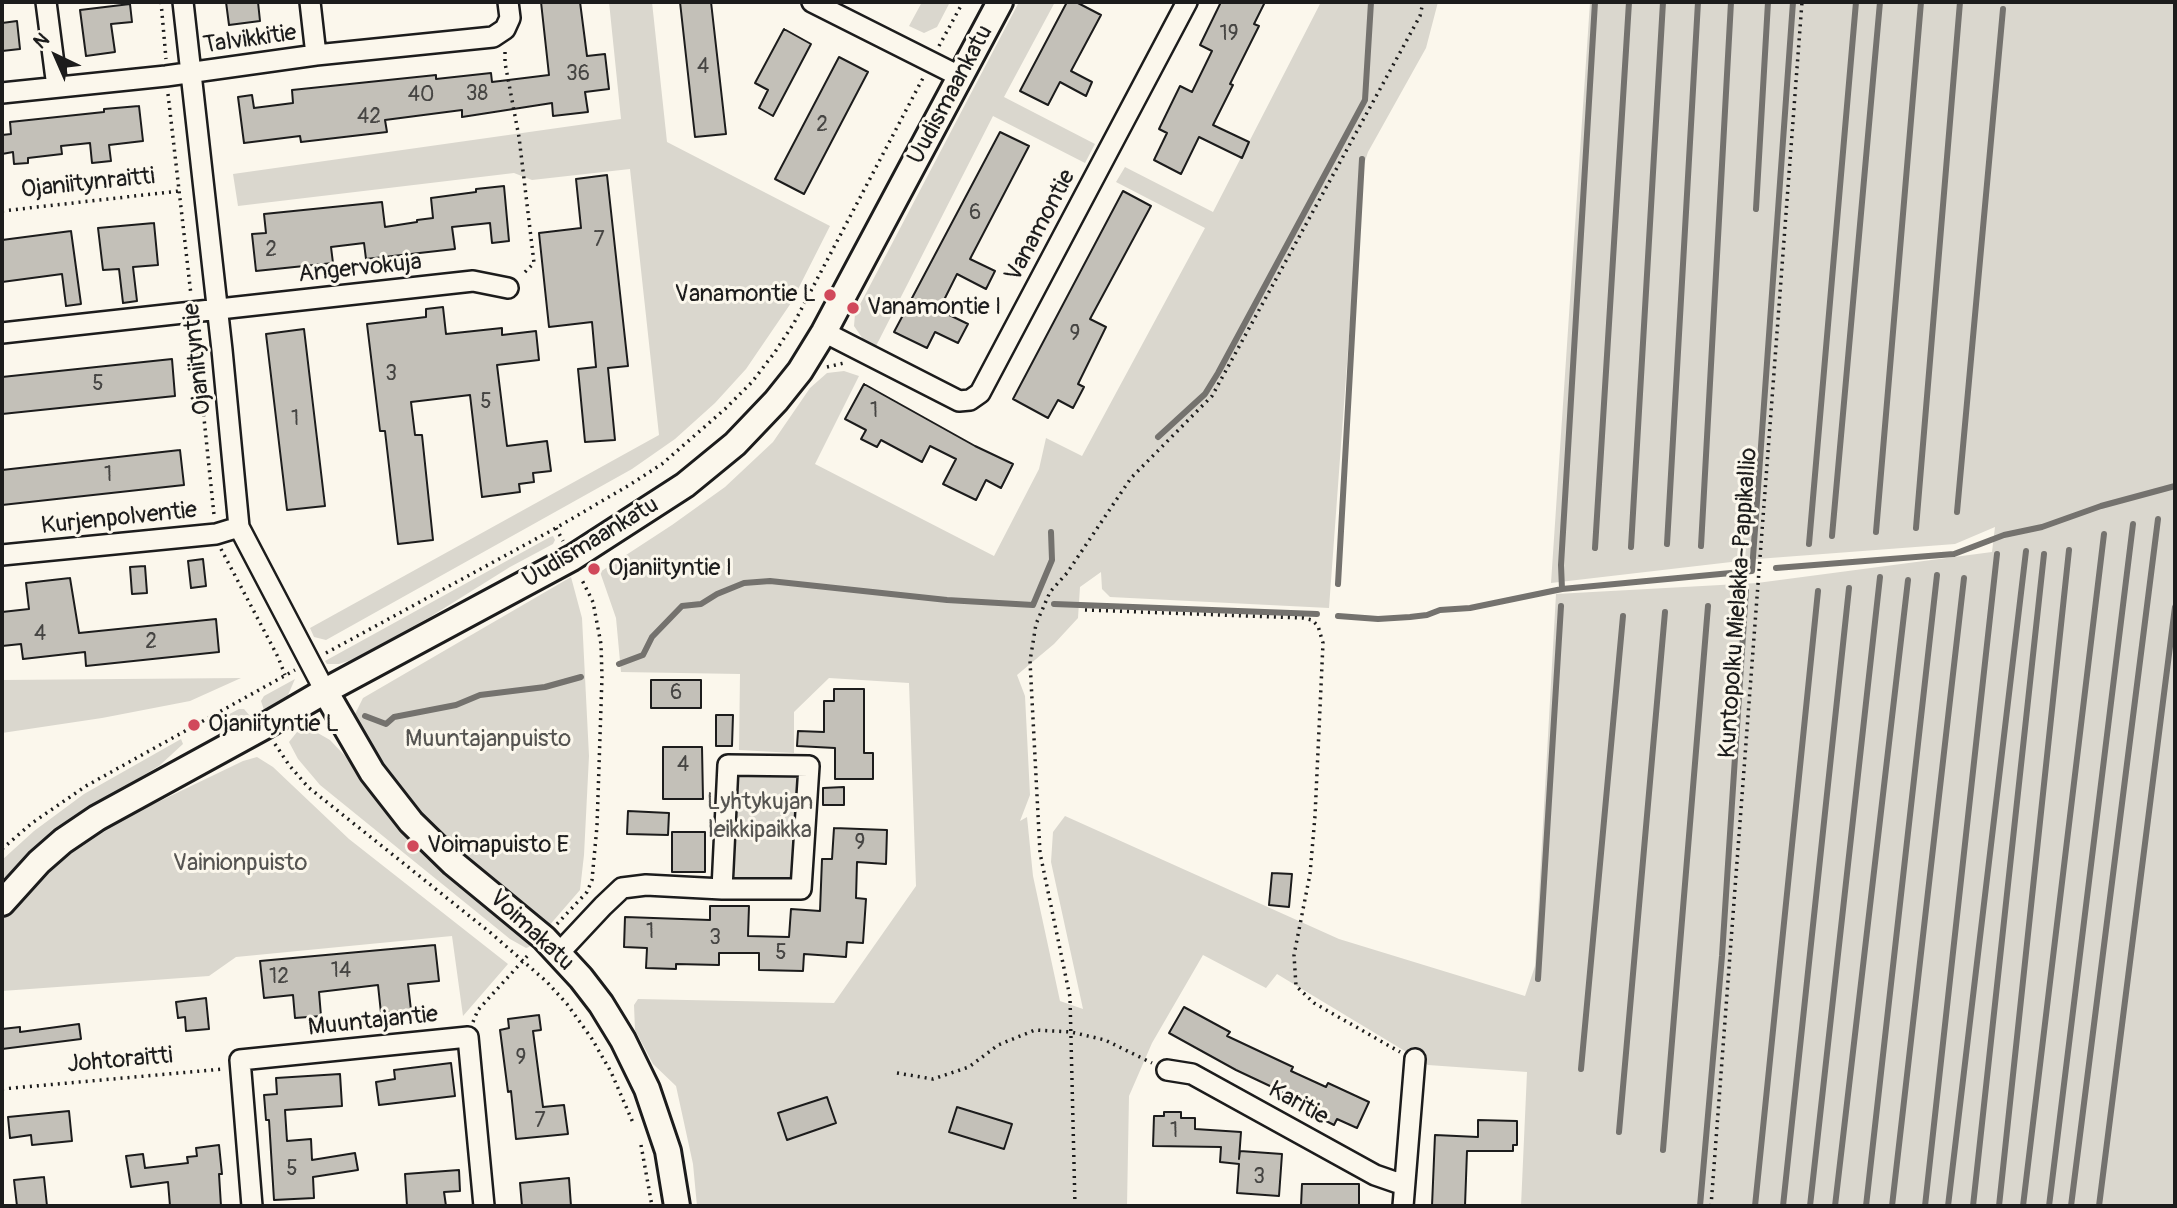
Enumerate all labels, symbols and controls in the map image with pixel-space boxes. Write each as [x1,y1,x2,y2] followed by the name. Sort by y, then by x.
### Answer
[202,19,298,61] street label: Talvikkitie
[21,21,91,91] north arrow
[902,21,1000,169] street label: Uudismaankatu
[1219,22,1239,48] house number: 19
[28,28,54,54] text: N
[697,55,709,81] house number: 4
[566,62,590,88] house number: 36
[466,82,488,108] house number: 38
[408,83,434,109] house number: 40
[357,105,381,131] house number: 42
[816,113,828,139] house number: 2
[20,163,156,205] street label: Ojaniitynraitti
[999,165,1083,287] street label: Vanamontie
[969,201,981,227] house number: 6
[593,228,605,254] house number: 7
[265,238,277,264] house number: 2
[297,248,423,290] street label: Angervokuja
[675,281,816,309] place label: Vanamontie L
[822,287,838,303] marker: Vanamontie L
[867,294,1002,322] place label: Vanamontie I
[845,300,861,316] marker: Vanamontie I
[178,302,218,416] street label: Ojaniityntie
[1070,322,1080,348] house number: 9
[385,362,397,388] house number: 3
[92,372,104,398] house number: 5
[480,390,492,416] house number: 5
[870,399,878,425] house number: 1
[291,407,299,433] house number: 1
[1714,447,1764,759] street label: Kuntopolku Mielakka-Pappikallio
[104,463,112,489] house number: 1
[518,491,664,595] street label: Uudismaankatu
[40,496,198,542] street label: Kurjenpolventie
[608,555,732,583] place label: Ojaniityntie I
[586,561,602,577] marker: Ojaniityntie I
[34,622,46,648] house number: 4
[145,630,157,656] house number: 2
[670,681,682,707] house number: 6
[208,711,339,739] place label: Ojaniityntie L
[186,717,202,733] marker: Ojaniityntie L
[405,726,571,754] park label: Muuntajanpuisto
[677,753,689,779] house number: 4
[707,789,813,845] park label: Lyhtykujan leikkipaikka
[855,831,865,857] house number: 9
[427,832,569,860] place label: Voimapuisto E
[405,838,421,854] marker: Voimapuisto E
[173,850,307,878] park label: Vainionpuisto
[483,884,579,978] street label: Voimakatu
[646,920,654,946] house number: 1
[709,926,721,952] house number: 3
[775,941,787,967] house number: 5
[331,959,351,985] house number: 14
[269,965,289,991] house number: 12
[307,1001,439,1043] street label: Muuntajantie
[66,1042,174,1080] street label: Johtoraitti
[516,1046,526,1072] house number: 9
[1263,1076,1333,1132] street label: Karitie
[534,1109,546,1135] house number: 7
[1170,1119,1178,1145] house number: 1
[286,1157,298,1183] house number: 5
[1253,1165,1265,1191] house number: 3

